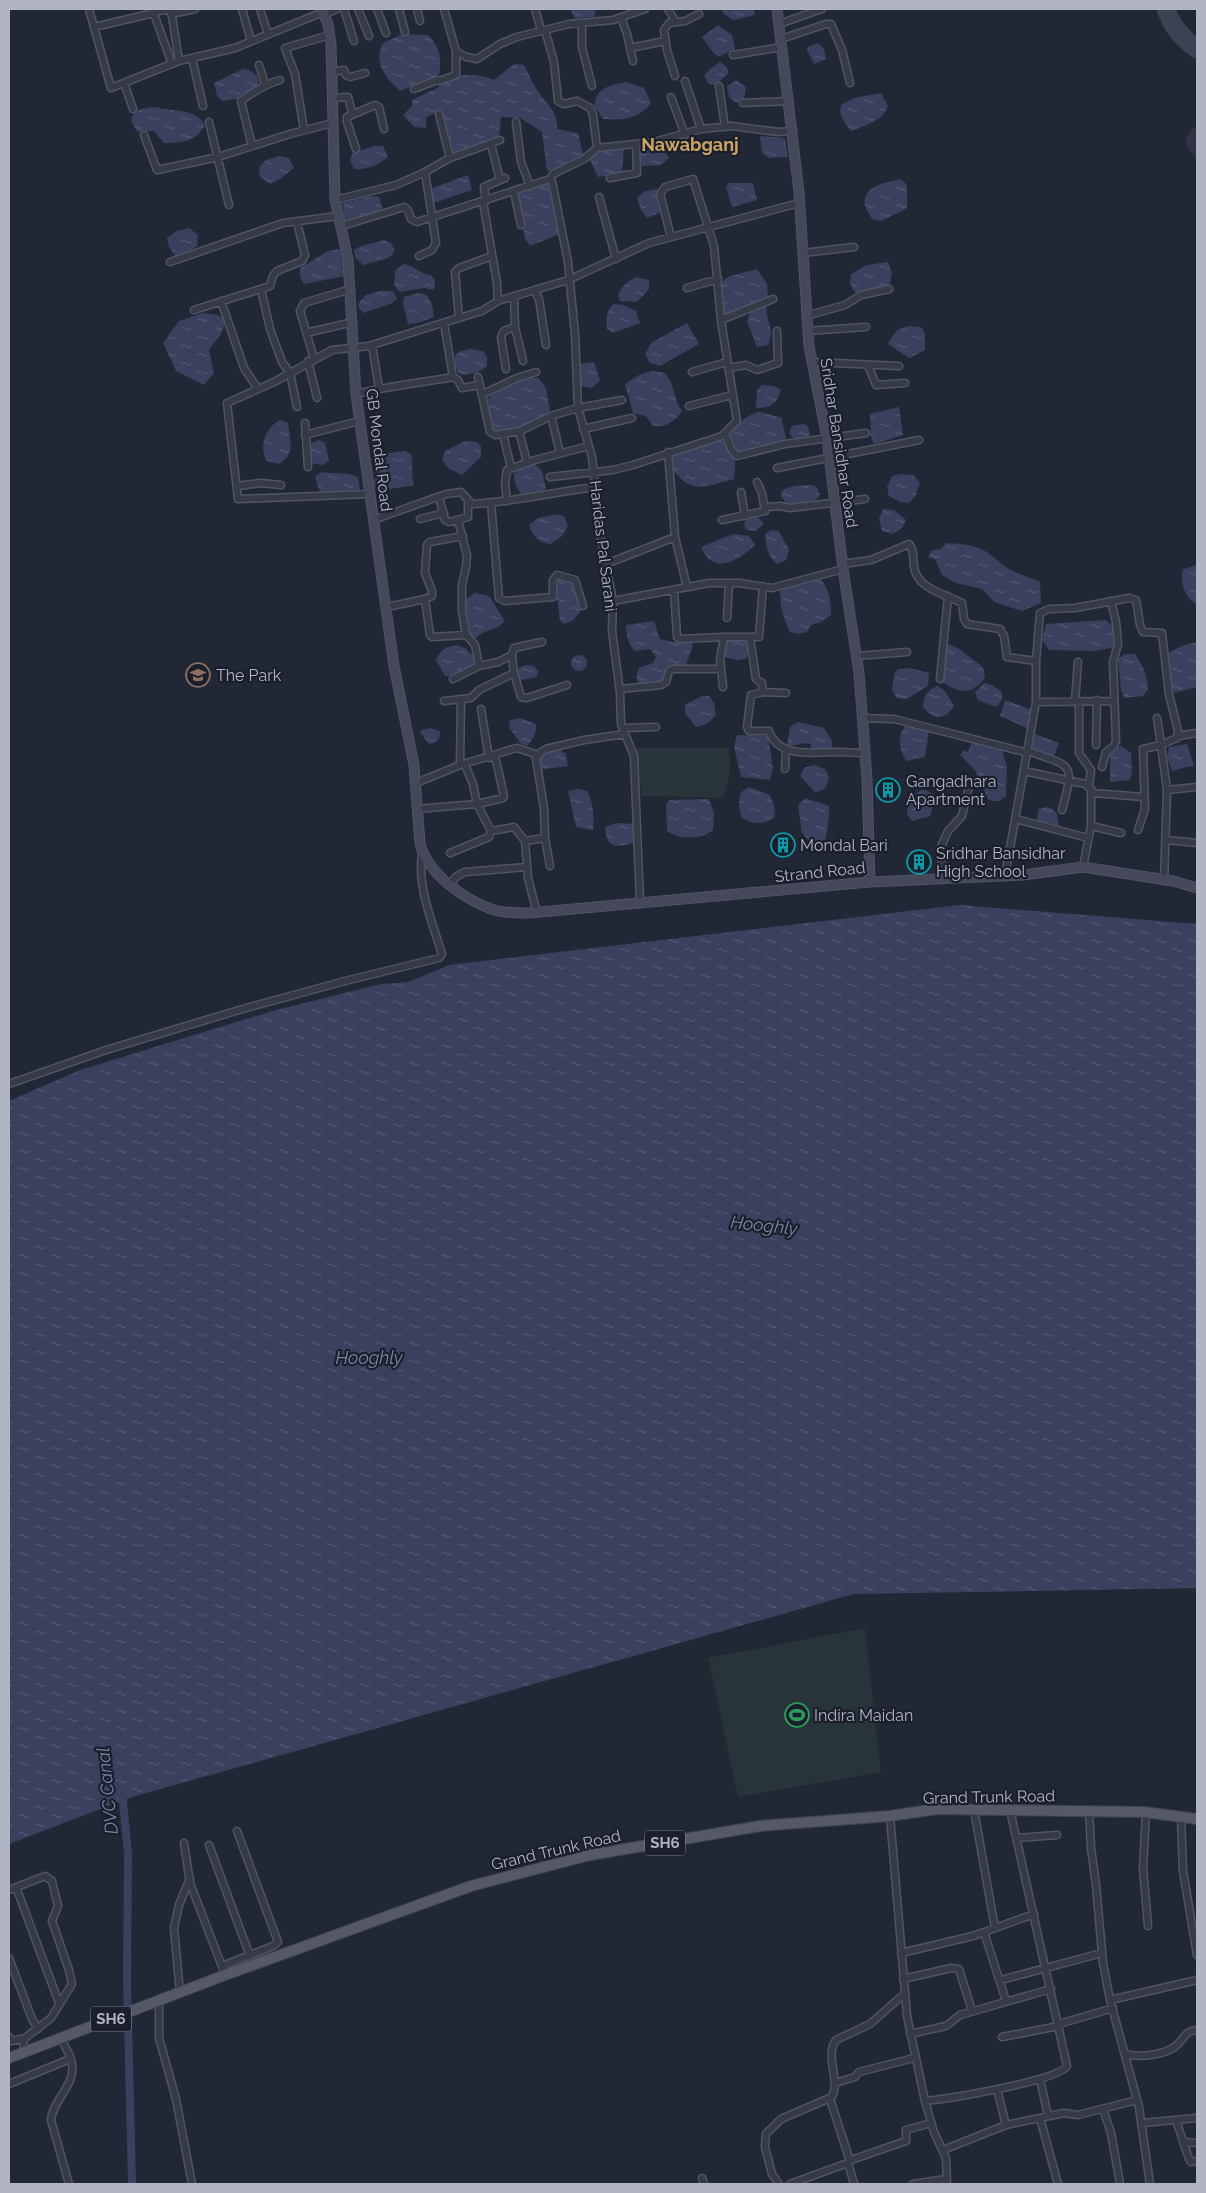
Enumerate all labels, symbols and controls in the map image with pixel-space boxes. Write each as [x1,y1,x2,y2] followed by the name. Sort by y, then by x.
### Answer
[641,134,739,155] district label: Nawabganj
[816,357,862,529] street label: Sridhar Bansidhar Road
[362,387,396,513] street label: GB Mondal Road
[586,479,620,613] street label: Haridas Pal Sarani
[185,662,211,688] school or university icon: The Park
[216,666,282,685] place label: The Park
[906,772,996,809] place label: Gangadhara Apartment
[875,777,901,803] building icon: Gangadhara Apartment
[770,832,796,858] building icon: Mondal Bari
[800,836,888,855] place label: Mondal Bari
[936,844,1066,881] place label: Sridhar Bansidhar High School
[906,849,932,875] building icon: Sridhar Bansidhar High School
[774,858,866,886] street label: Strand Road
[730,1211,800,1239] water label: Hooghly
[335,1347,404,1368] water label: Hooghly
[784,1702,810,1728] sports icon: Indira Maidan
[814,1706,913,1725] place label: Indira Maidan
[92,1746,122,1836] water label: DVC Canal
[923,1786,1055,1808] street label: Grand Trunk Road
[489,1826,623,1874] street label: Grand Trunk Road
[645,1830,685,1856] road number: SH6
[91,2006,131,2032] road number: SH6

